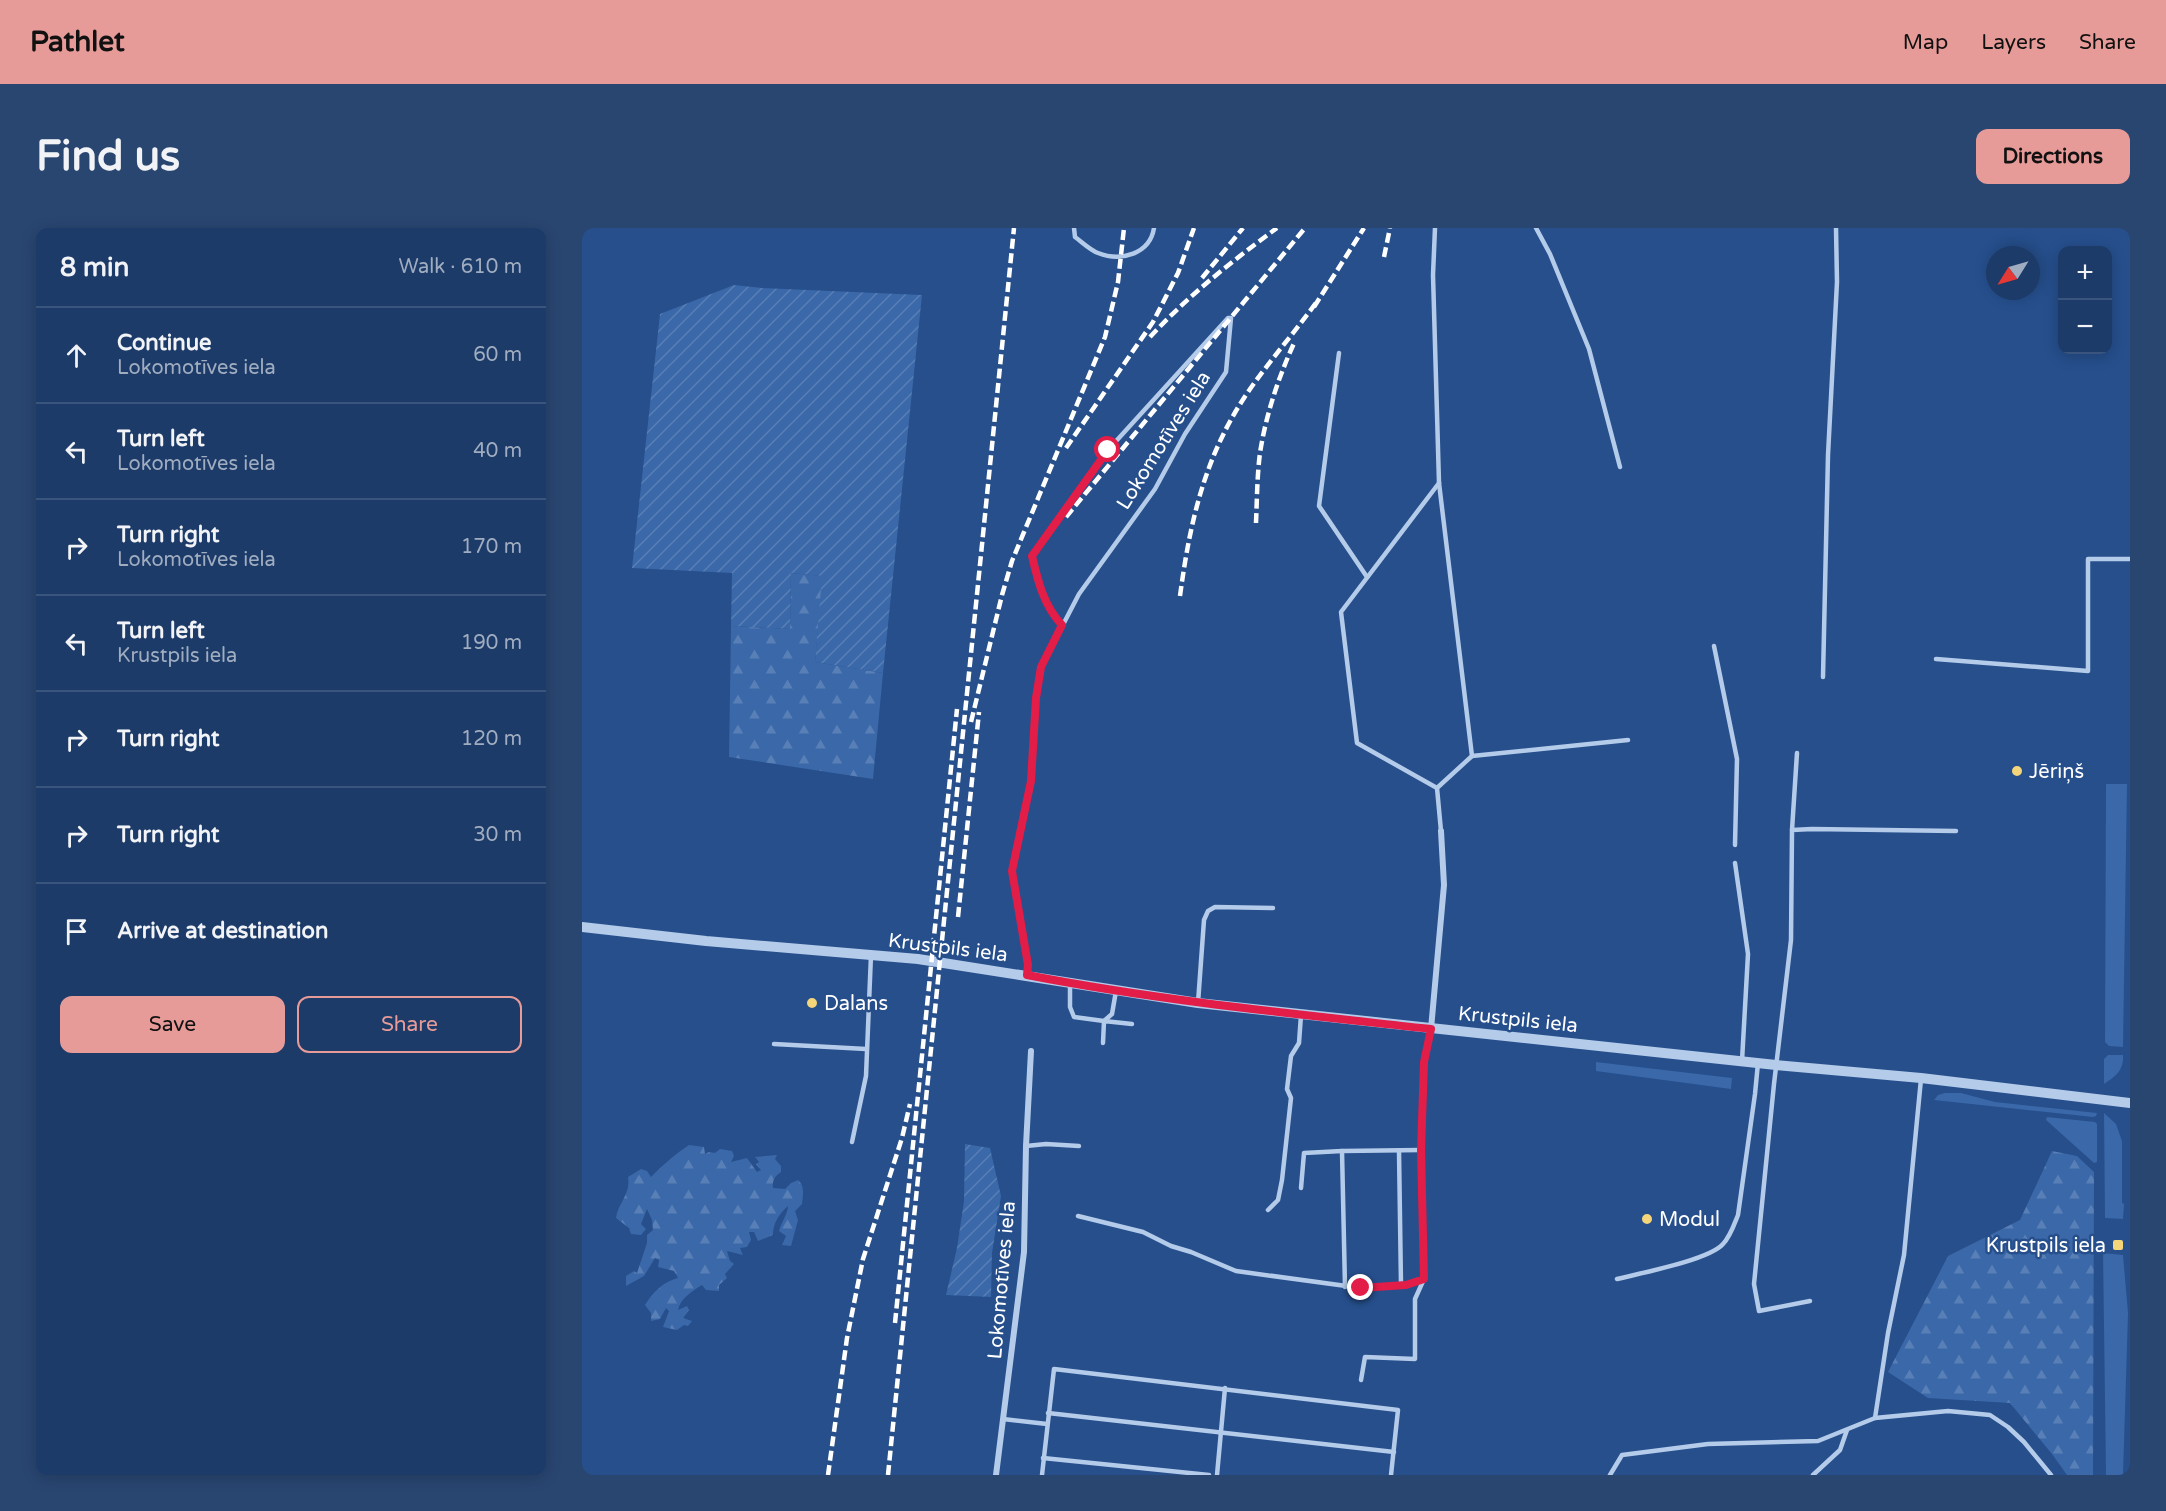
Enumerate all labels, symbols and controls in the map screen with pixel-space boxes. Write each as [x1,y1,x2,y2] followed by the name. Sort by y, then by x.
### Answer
[30,25,125,59] text: Pathlet
[1903,30,1948,55] text: Map
[1981,30,2046,55] text: Layers
[2079,30,2136,55] text: Share
[1976,129,2130,184] button: Directions
[36,131,180,182] text: Find us
[1986,246,2040,300] north arrow
[2058,246,2112,354] map controls
[2058,246,2112,300] button: +
[60,252,129,283] text: 8 min
[399,255,522,279] text: Walk · 610 m
[2058,300,2112,354] button: −
[117,330,212,356] text: Continue
[60,339,93,372] icon: ahead
[473,343,522,367] text: 60 m
[117,356,276,380] text: Lokomotīves iela
[1112,367,1216,514] street label: Lokomotīves iela
[117,426,205,452] text: Turn left
[60,435,93,468] icon: left
[1094,436,1120,462] route start
[473,439,522,463] text: 40 m
[117,452,276,476] text: Lokomotīves iela
[117,522,219,548] text: Turn right
[60,531,93,564] icon: right
[461,535,522,559] text: 170 m
[117,548,276,572] text: Lokomotīves iela
[117,618,205,644] text: Turn left
[60,627,93,660] icon: left
[461,631,522,655] text: 190 m
[117,644,237,668] text: Krustpils iela
[60,723,93,756] icon: right
[117,726,219,752] text: Turn right
[461,727,522,751] text: 120 m
[2029,760,2084,784] place label: Jēriņš
[2010,764,2024,778] marker: Jēriņš
[60,819,93,852] icon: right
[117,822,219,848] text: Turn right
[473,823,522,847] text: 30 m
[60,915,93,948] icon: arrive
[117,918,328,944] text: Arrive at destination
[887,929,1009,967] street label: Krustpils iela
[824,992,888,1016] place label: Dalans
[60,996,285,1053] button: Save
[297,996,522,1053] button: Share
[805,996,819,1010] marker: Dalans
[1457,1002,1579,1038] street label: Krustpils iela
[983,1200,1021,1360] street label: Lokomotīves iela
[1659,1208,1720,1232] place label: Modul
[1640,1212,1654,1226] marker: Modul
[1986,1234,2106,1258] place label: Krustpils iela
[2111,1238,2125,1252] marker: Krustpils iela
[1347,1274,1373,1300] route end

